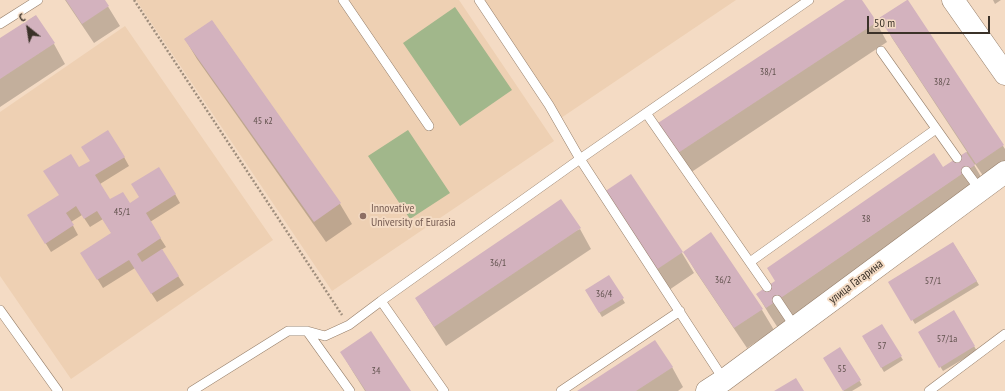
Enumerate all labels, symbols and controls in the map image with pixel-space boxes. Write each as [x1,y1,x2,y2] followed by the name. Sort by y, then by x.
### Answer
[8,8,48,48] north arrow
[869,8,992,34] scale bar
[16,10,28,25] text: С
[874,15,895,30] text: 50 m
[760,66,776,78] house number: 38/1
[934,76,950,88] house number: 38/2
[253,115,273,127] house number: 45 к2
[371,202,456,230] place label: Innovative University of Eurasia
[114,206,130,218] house number: 45/1
[358,211,368,221] marker: Innovative University of Eurasia
[862,213,870,225] house number: 38
[490,257,506,269] house number: 36/1
[826,257,886,307] street label: улица Гагарина
[715,274,731,286] house number: 36/2
[925,275,941,287] house number: 57/1
[596,288,612,300] house number: 36/4
[937,333,957,345] house number: 57/1а
[878,340,886,352] house number: 57
[838,363,846,375] house number: 55
[372,365,380,377] house number: 34

